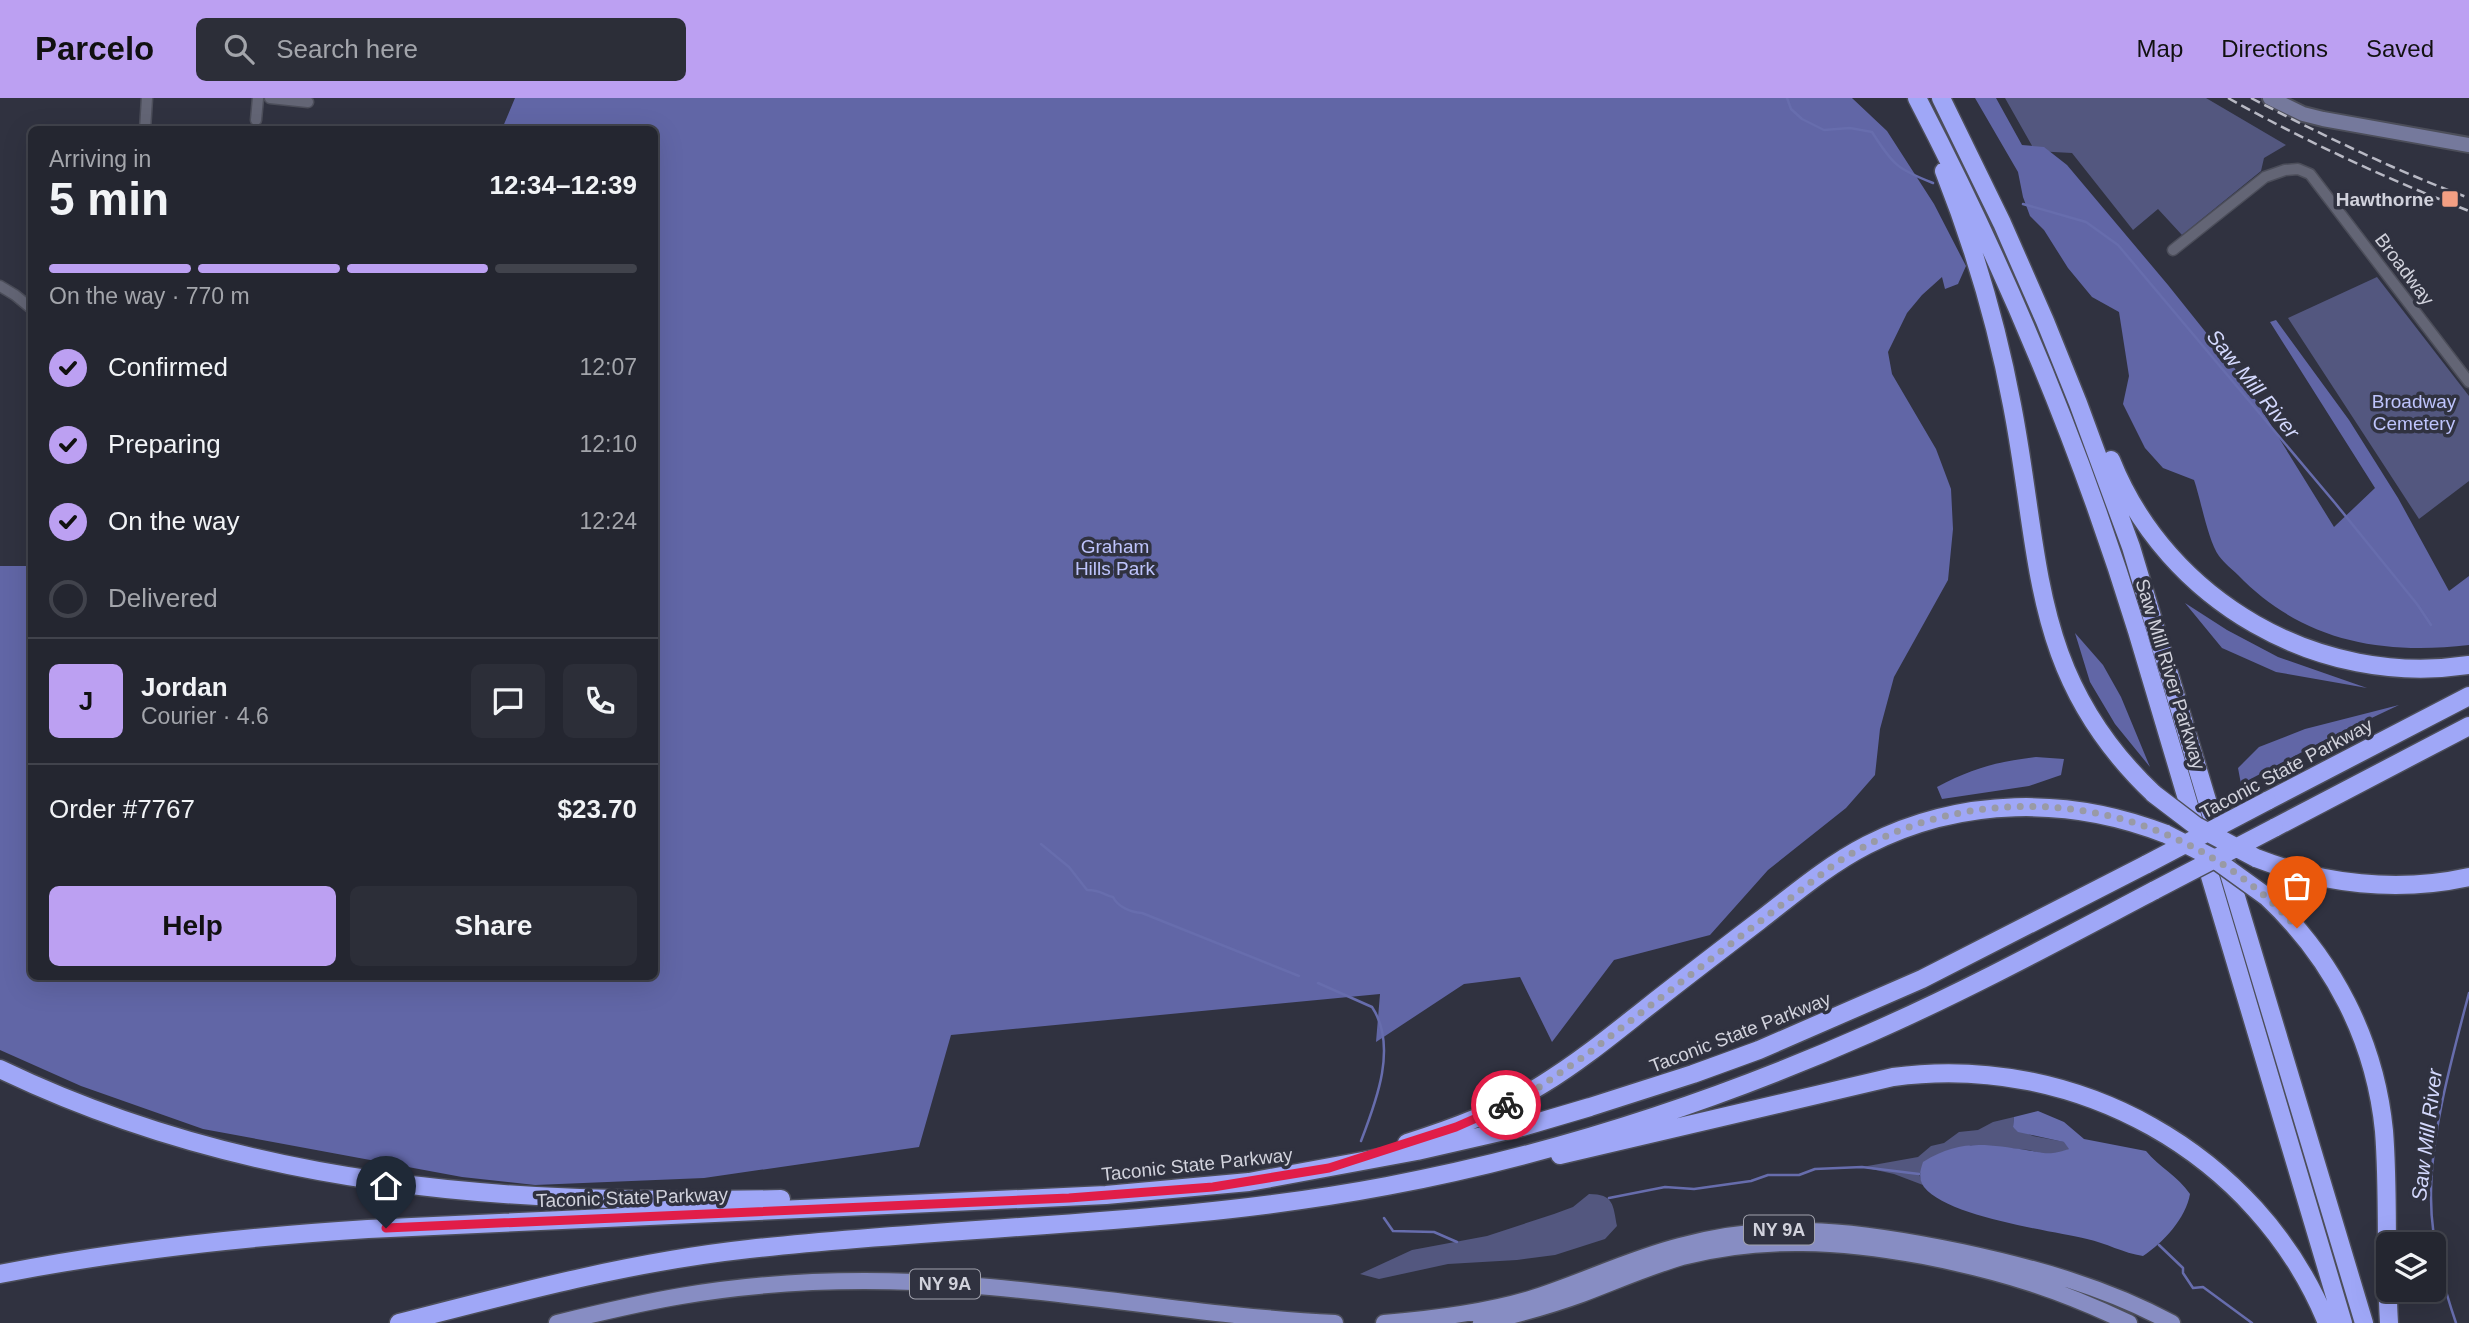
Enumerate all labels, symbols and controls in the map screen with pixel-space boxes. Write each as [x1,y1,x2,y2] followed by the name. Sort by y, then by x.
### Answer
[196,18,686,81] search box
[35,30,154,67] text: Parcelo
[220,30,258,68] icon: search
[276,34,418,64] text: Search here
[2137,35,2183,62] text: Map
[2221,35,2328,62] text: Directions
[2366,35,2434,62] text: Saved
[49,146,151,172] text: Arriving in
[490,170,637,200] text: 12:34–12:39
[49,173,169,225] text: 5 min
[2336,189,2434,210] place label: Hawthorne
[2440,189,2460,209] marker: Hawthorne
[2371,229,2439,310] street label: Broadway
[49,283,250,309] text: On the way · 770 m
[2203,325,2305,443] water label: Saw Mill River
[49,349,87,387] icon: check
[108,352,228,382] text: Confirmed
[579,354,637,380] text: 12:07
[2372,391,2457,434] park label: Broadway Cemetery
[49,426,87,464] icon: check
[108,429,221,459] text: Preparing
[579,431,637,457] text: 12:10
[49,503,87,541] icon: check
[108,506,240,536] text: On the way
[579,508,637,534] text: 12:24
[1075,536,1156,579] park label: Graham Hills Park
[2131,576,2210,773] street label: Saw Mill River Parkway
[108,583,218,613] text: Delivered
[471,664,545,738] button: chat
[563,664,637,738] button: phone
[141,672,228,702] text: Jordan
[79,686,93,716] text: J
[141,703,269,729] text: Courier · 4.6
[2196,714,2376,823] street label: Taconic State Parkway
[49,794,195,824] text: Order #7767
[557,794,637,824] text: $23.70
[2267,856,2327,928] pin
[2278,867,2316,905] icon: bag
[49,886,336,966] button: Help
[350,886,637,966] button: Share
[1647,988,1834,1077] street label: Taconic State Parkway
[2407,1067,2446,1202] water label: Saw Mill River
[1471,1070,1541,1140] courier
[1487,1086,1525,1124] icon: bike
[1100,1144,1294,1185] street label: Taconic State Parkway
[356,1156,416,1228] pin
[367,1167,405,1205] icon: home
[536,1184,729,1211] street label: Taconic State Parkway
[1744,1216,1814,1245] road number: NY 9A
[2376,1232,2446,1302] map controls
[2376,1232,2446,1302] button: layers
[910,1269,980,1298] road number: NY 9A

